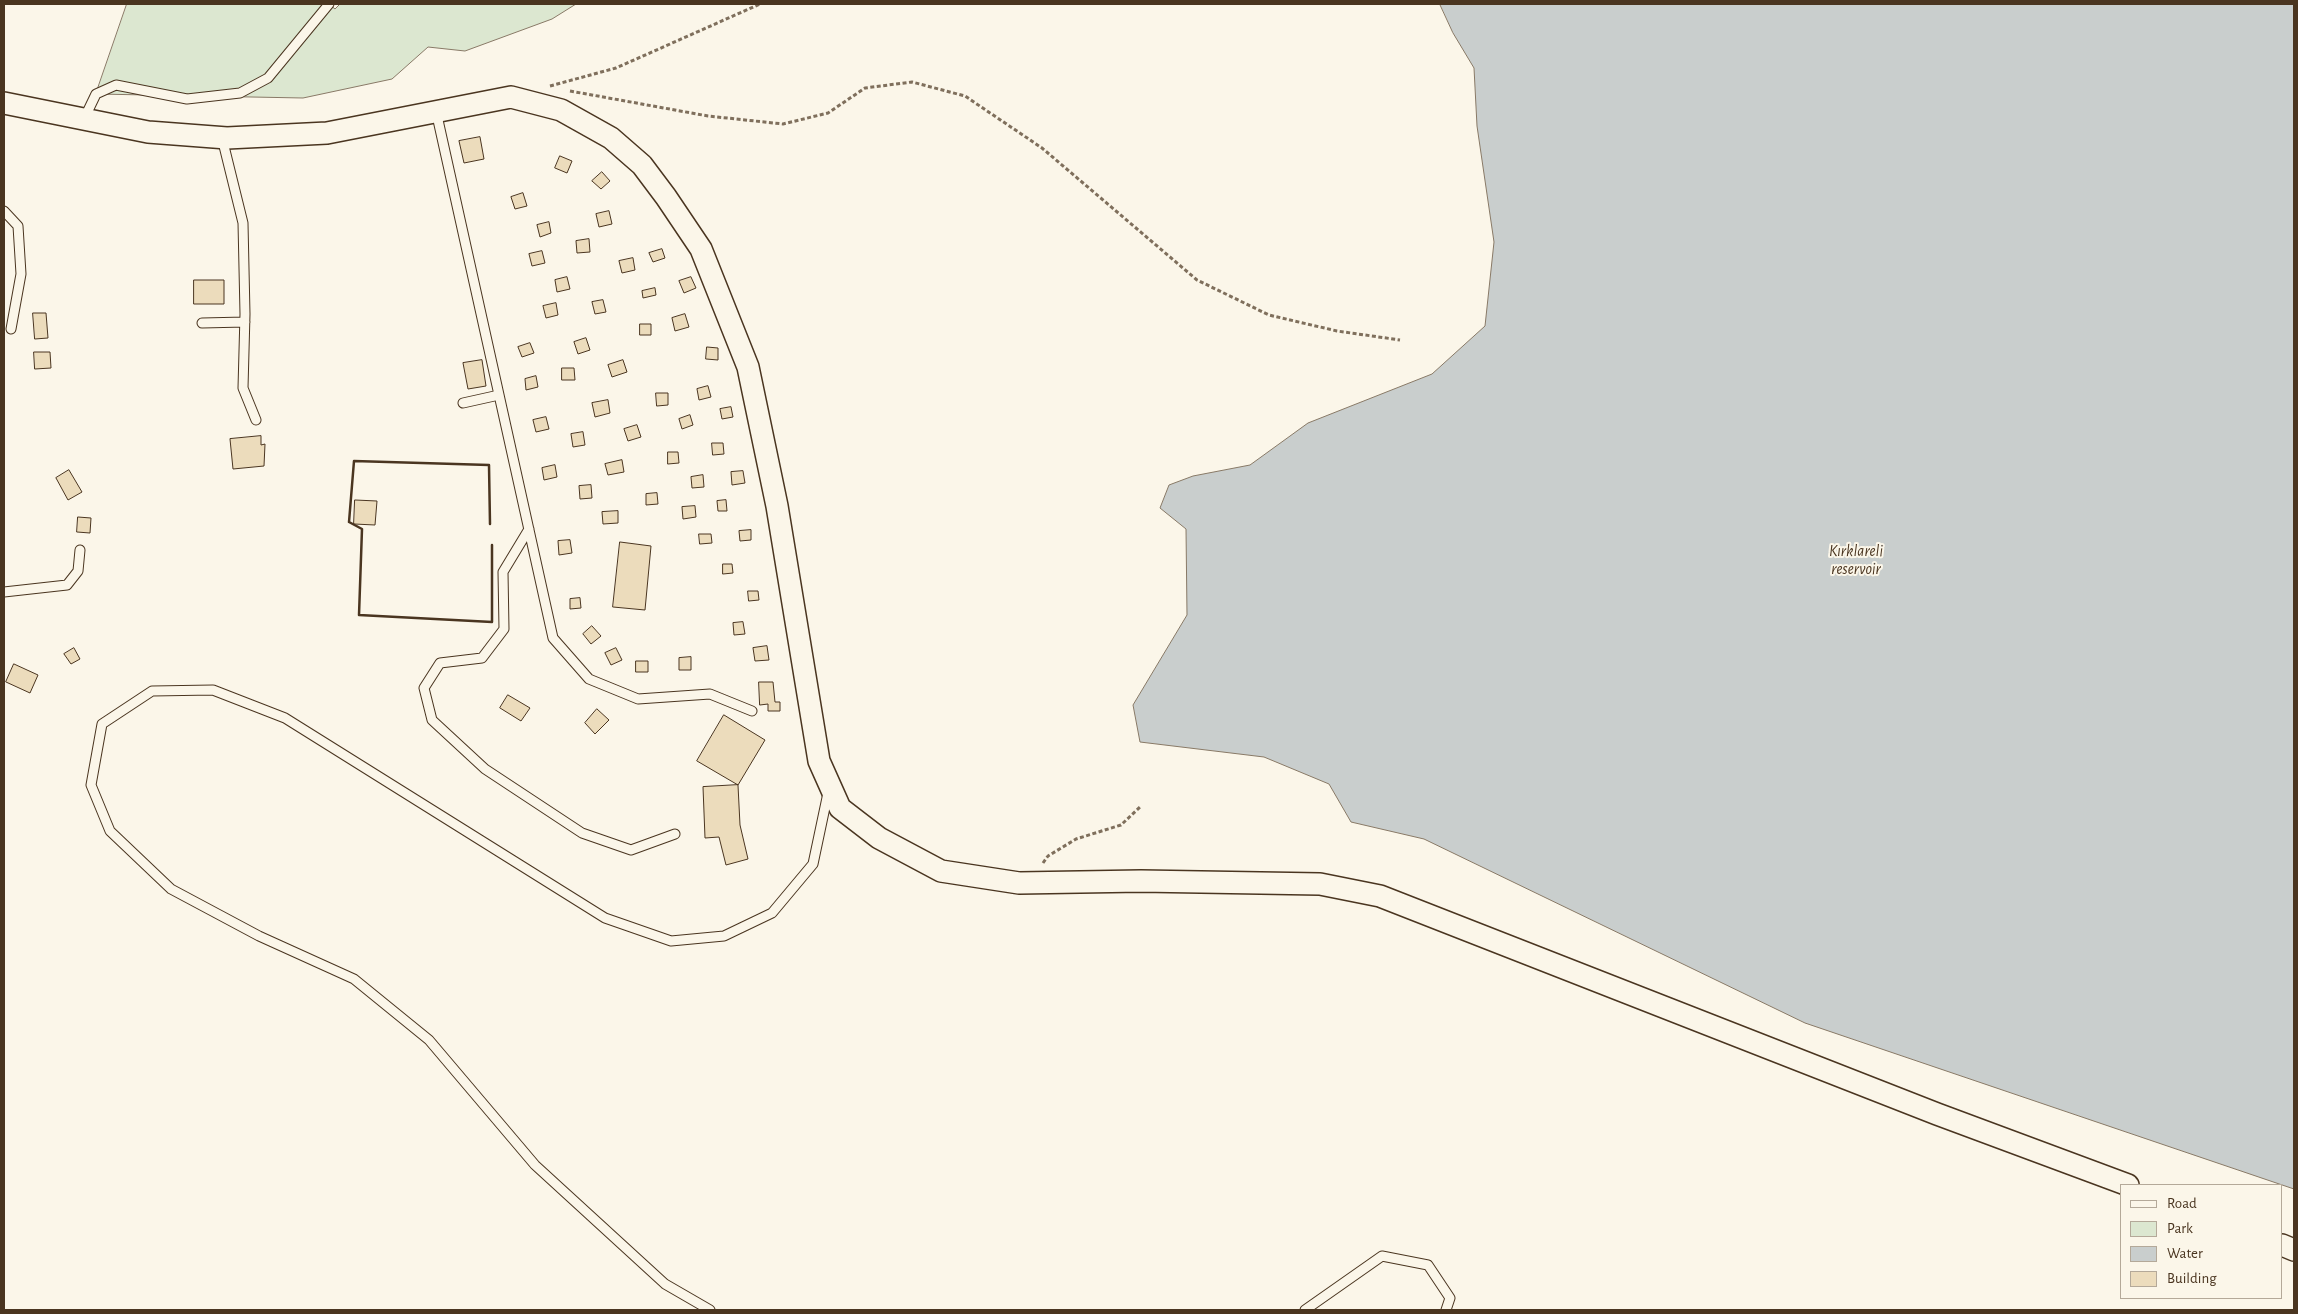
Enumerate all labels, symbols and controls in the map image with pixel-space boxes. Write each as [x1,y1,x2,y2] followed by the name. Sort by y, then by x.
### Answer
[1829,541,1883,579] water label: Kırklareli reservoir
[2120,1184,2283,1299] legend
[2167,1196,2197,1211] text: Road
[2167,1221,2193,1236] text: Park
[2167,1246,2203,1261] text: Water
[2167,1271,2217,1286] text: Building

